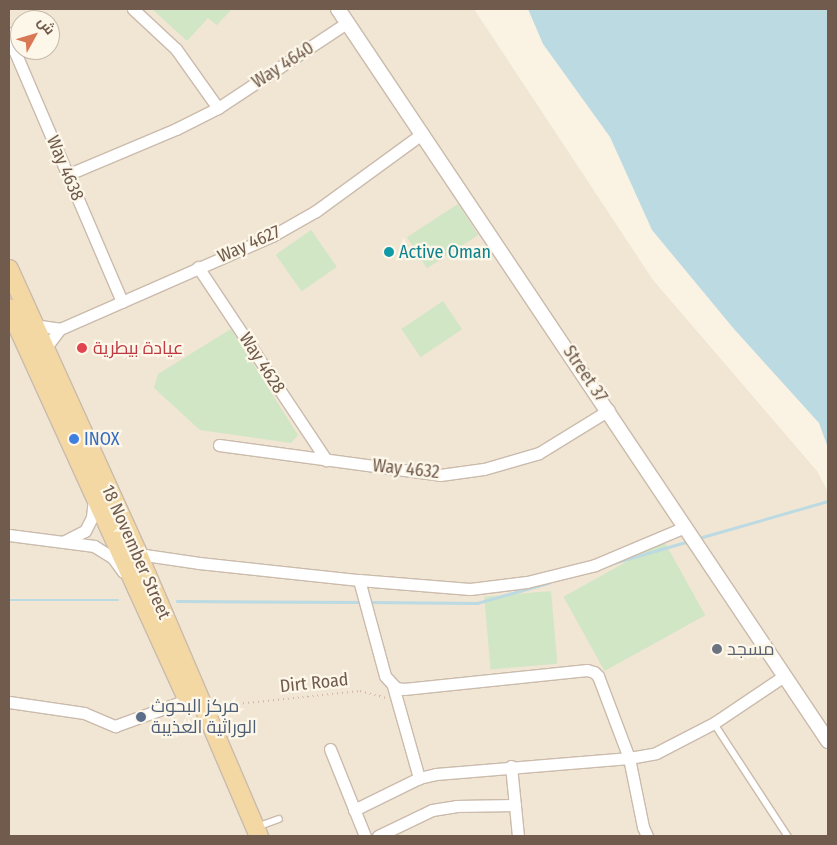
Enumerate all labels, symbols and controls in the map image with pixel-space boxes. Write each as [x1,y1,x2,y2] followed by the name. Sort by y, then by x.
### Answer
[10,10,60,60] north arrow
[34,14,59,38] text: ش
[248,37,318,93] street label: Way 4640
[42,132,88,204] street label: Way 4638
[214,221,284,267] street label: Way 4627
[399,241,491,263] place label: Active Oman
[383,246,395,258] marker: Active Oman
[234,329,290,397] street label: Way 4628
[93,337,183,359] place label: عيادة بيطرية
[75,341,89,355] marker: عيادة بيطرية
[558,342,612,406] street label: Street 37
[84,428,119,450] place label: INOX
[68,433,80,445] marker: INOX
[371,455,441,483] street label: Way 4632
[97,482,175,622] street label: 18 November Street
[727,638,775,660] place label: مسجد
[711,643,723,655] marker: مسجد
[279,669,349,697] street label: Dirt Road
[151,696,257,739] place label: مركز البحوث الوراثية العذيبة
[135,711,147,723] marker: مركز البحوث الوراثية العذيبة

